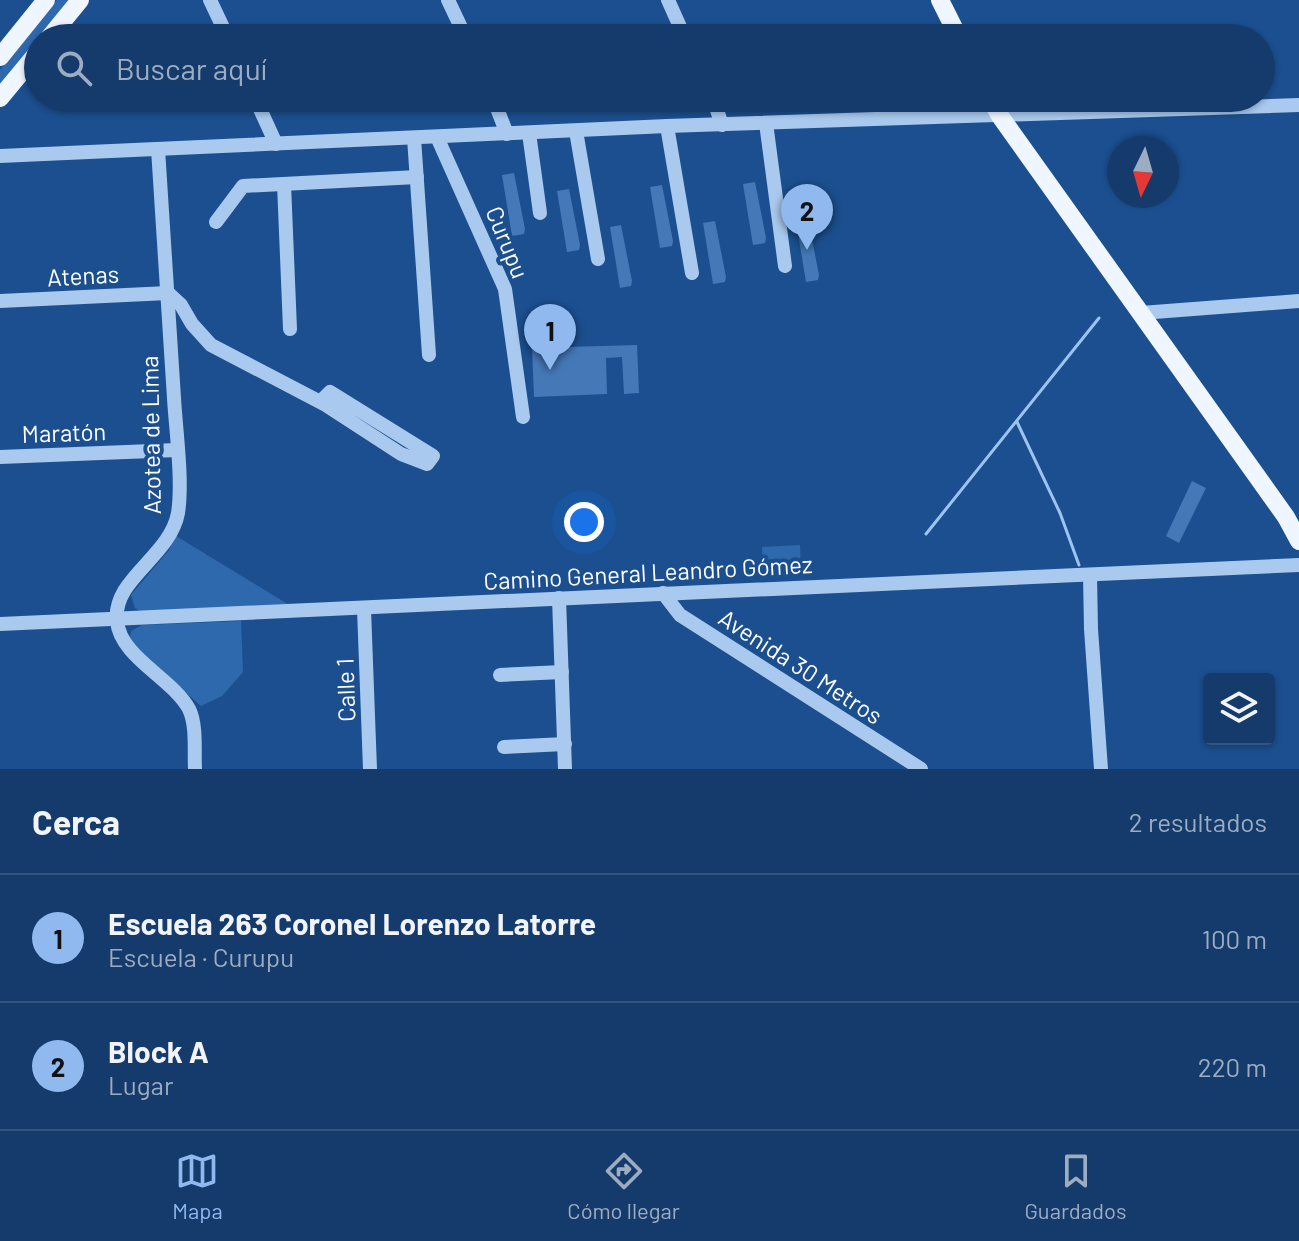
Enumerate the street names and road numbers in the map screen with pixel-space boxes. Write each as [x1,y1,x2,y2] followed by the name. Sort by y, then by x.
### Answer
[480,202,536,282] street label: Curupu
[46,259,120,291] street label: Atenas
[134,355,166,515] street label: Azotea de Lima
[21,416,107,448] street label: Maratón
[483,549,813,595] street label: Camino General Leandro Gómez
[714,602,888,730] street label: Avenida 30 Metros
[329,658,361,722] street label: Calle 1

